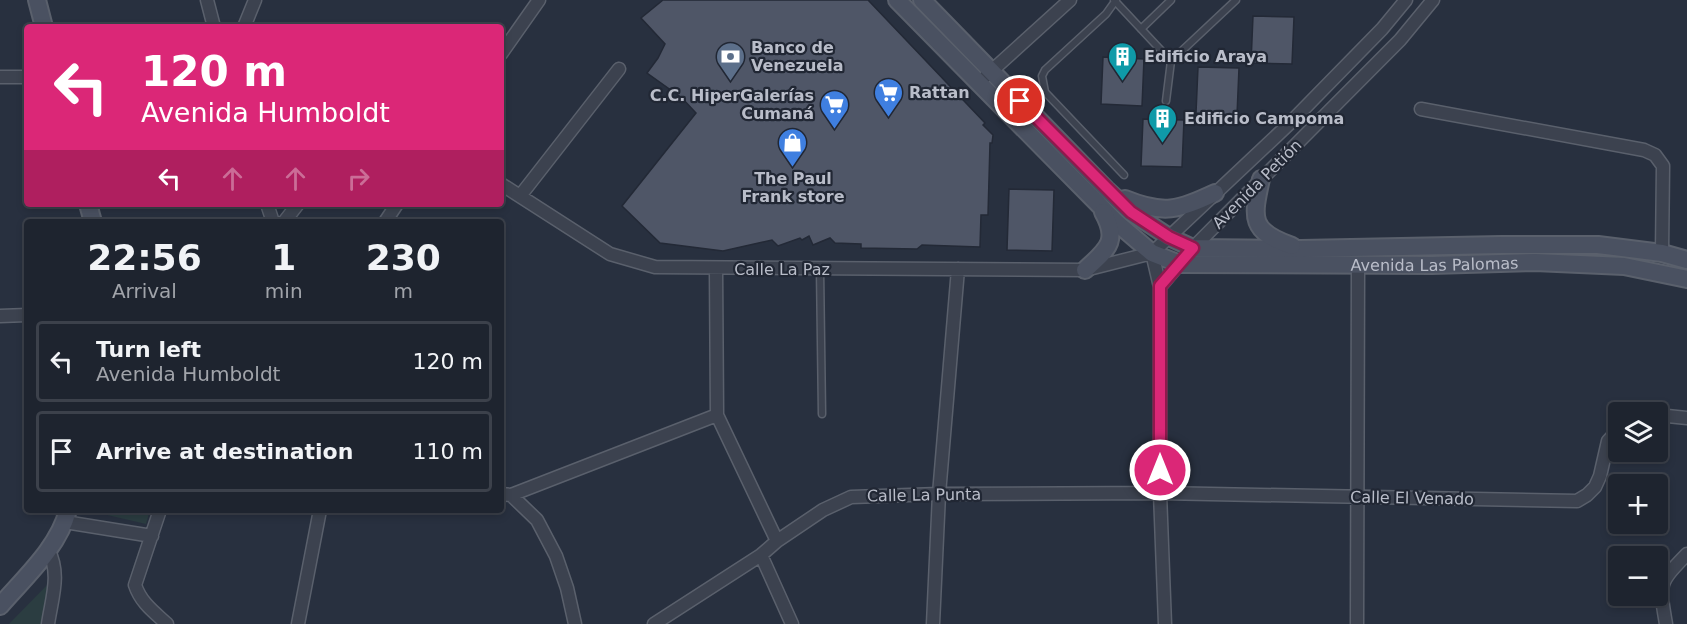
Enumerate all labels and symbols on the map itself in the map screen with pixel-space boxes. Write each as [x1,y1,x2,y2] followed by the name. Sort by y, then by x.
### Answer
[751,38,843,75] place label: Banco de Venezuela
[714,40,746,82] bank icon: Banco de Venezuela
[1107,40,1139,82] building icon: Edificio Araya
[1144,47,1267,66] place label: Edificio Araya
[994,75,1045,126] pin
[872,76,904,118] supermarket icon: Rattan
[909,83,970,102] place label: Rattan
[650,86,814,123] place label: C.C. HiperGalerías Cumaná
[819,88,851,130] supermarket icon: C.C. HiperGalerías Cumaná
[1147,102,1179,144] building icon: Edificio Campoma
[1184,109,1344,128] place label: Edificio Campoma
[777,126,809,168] shop icon: The Paul Frank store
[1208,135,1306,233] street label: Avenida Petión
[741,169,845,206] place label: The Paul Frank store
[1351,253,1519,275] street label: Avenida Las Palomas
[734,260,830,279] street label: Calle La Paz
[1128,438,1192,502] position arrow
[867,485,981,505] street label: Calle La Punta
[1350,487,1474,509] street label: Calle El Venado

